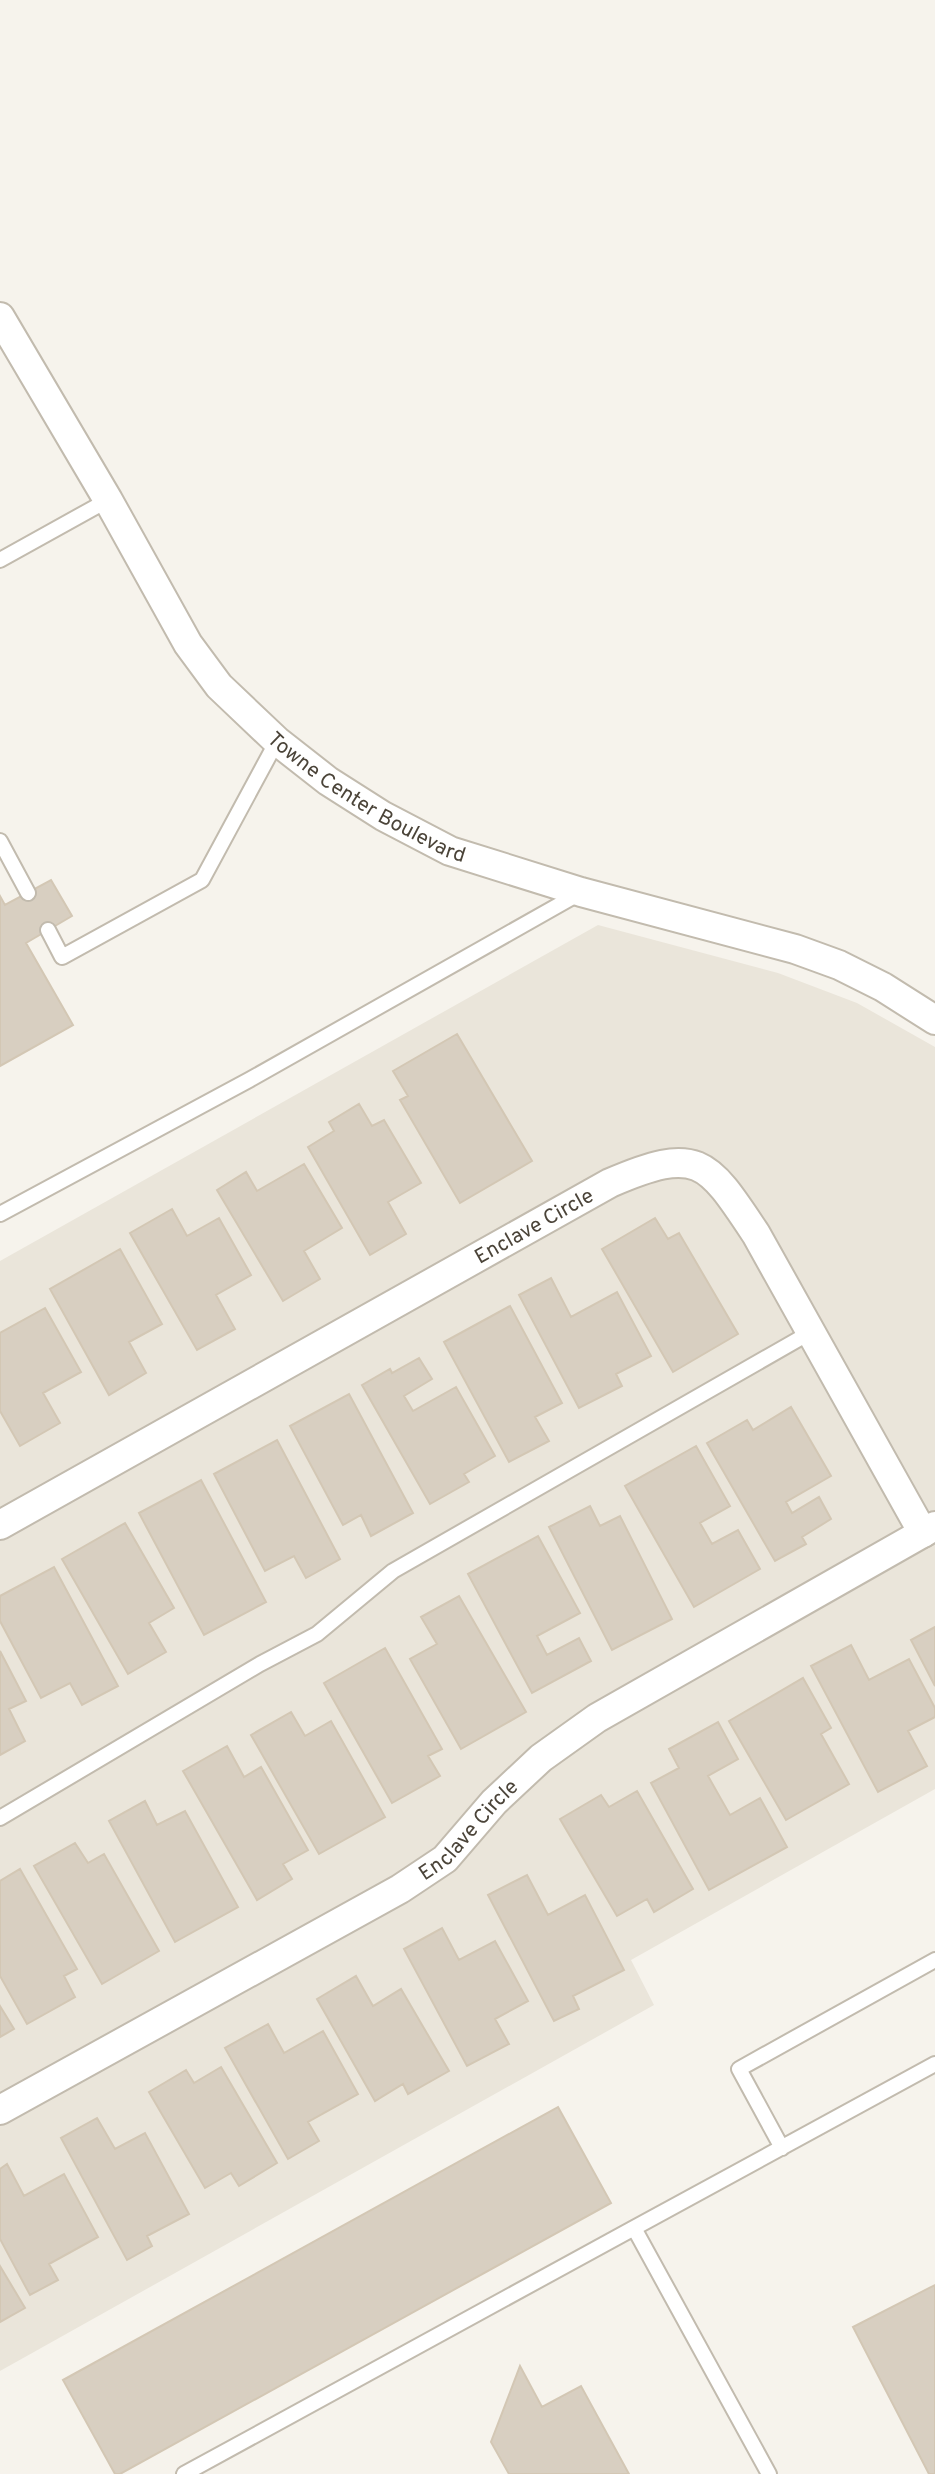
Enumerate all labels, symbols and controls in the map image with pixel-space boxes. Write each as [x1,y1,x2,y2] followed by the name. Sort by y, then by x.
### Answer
[261,727,469,870] street label: Towne Center Boulevard
[470,1183,599,1271] street label: Enclave Circle
[414,1774,525,1888] street label: Enclave Circle

